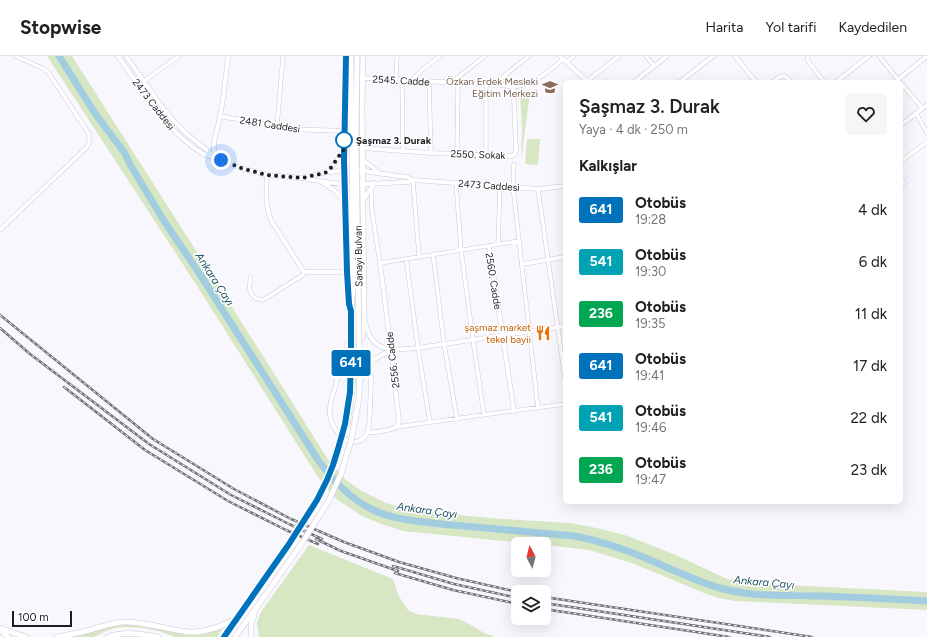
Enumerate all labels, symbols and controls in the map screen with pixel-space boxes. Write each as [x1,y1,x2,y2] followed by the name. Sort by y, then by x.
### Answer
[20,16,101,39] text: Stopwise
[705,19,743,36] text: Harita
[765,19,817,36] text: Yol tarifi
[839,19,907,36] text: Kaydedilen
[372,73,430,89] street label: 2545. Cadde
[446,75,538,100] place label: Özkan Erdek Mesleki Eğitim Merkezi
[130,76,178,133] street label: 2473 Caddesi
[541,78,559,96] school or university icon: Özkan Erdek Mesleki Eğitim Merkezi
[845,93,887,135] button: heart
[579,95,720,118] text: Şaşmaz 3. Durak
[239,113,301,136] street label: 2481 Caddesi
[579,122,688,137] text: Yaya · 4 dk · 250 m
[335,131,353,149] marker: Şaşmaz 3. Durak
[356,134,432,147] place label: Şaşmaz 3. Durak
[450,147,506,162] street label: 2550. Sokak
[211,150,231,170] your location
[579,157,637,175] text: Kalkışlar
[458,177,520,194] street label: 2473 Caddesi
[635,194,686,212] text: Otobüs
[590,201,612,218] text: 641
[858,201,887,219] text: 4 dk
[635,212,666,227] text: 19:28
[351,225,366,287] street label: Sanayi Bulvarı
[635,246,686,264] text: Otobüs
[192,249,237,309] water label: Ankara Çayı
[483,252,505,311] street label: 2560. Cadde
[590,253,612,270] text: 541
[859,253,887,271] text: 6 dk
[635,264,666,279] text: 19:30
[635,298,686,316] text: Otobüs
[589,305,613,322] text: 236
[855,305,887,323] text: 11 dk
[635,316,666,331] text: 19:35
[465,321,531,346] place label: şaşmaz market tekel bayii
[534,324,552,342] restaurant icon: şaşmaz market tekel bayii
[383,330,402,389] street label: 2556. Cadde
[328,350,374,376] line badge: 641
[635,350,686,368] text: Otobüs
[340,354,362,371] text: 641
[590,357,612,374] text: 641
[853,357,887,375] text: 17 dk
[635,368,664,383] text: 19:41
[635,402,686,420] text: Otobüs
[590,409,612,426] text: 541
[850,409,887,427] text: 22 dk
[635,420,666,435] text: 19:46
[635,454,686,472] text: Otobüs
[589,461,613,478] text: 236
[851,461,887,479] text: 23 dk
[635,472,666,487] text: 19:47
[395,500,458,521] water label: Ankara Çayı
[511,537,551,577] north arrow
[511,537,551,625] map controls
[732,573,795,592] water label: Ankara Çayı
[511,585,551,625] button: layers
[12,609,72,628] scale bar
[18,611,49,624] text: 100 m

